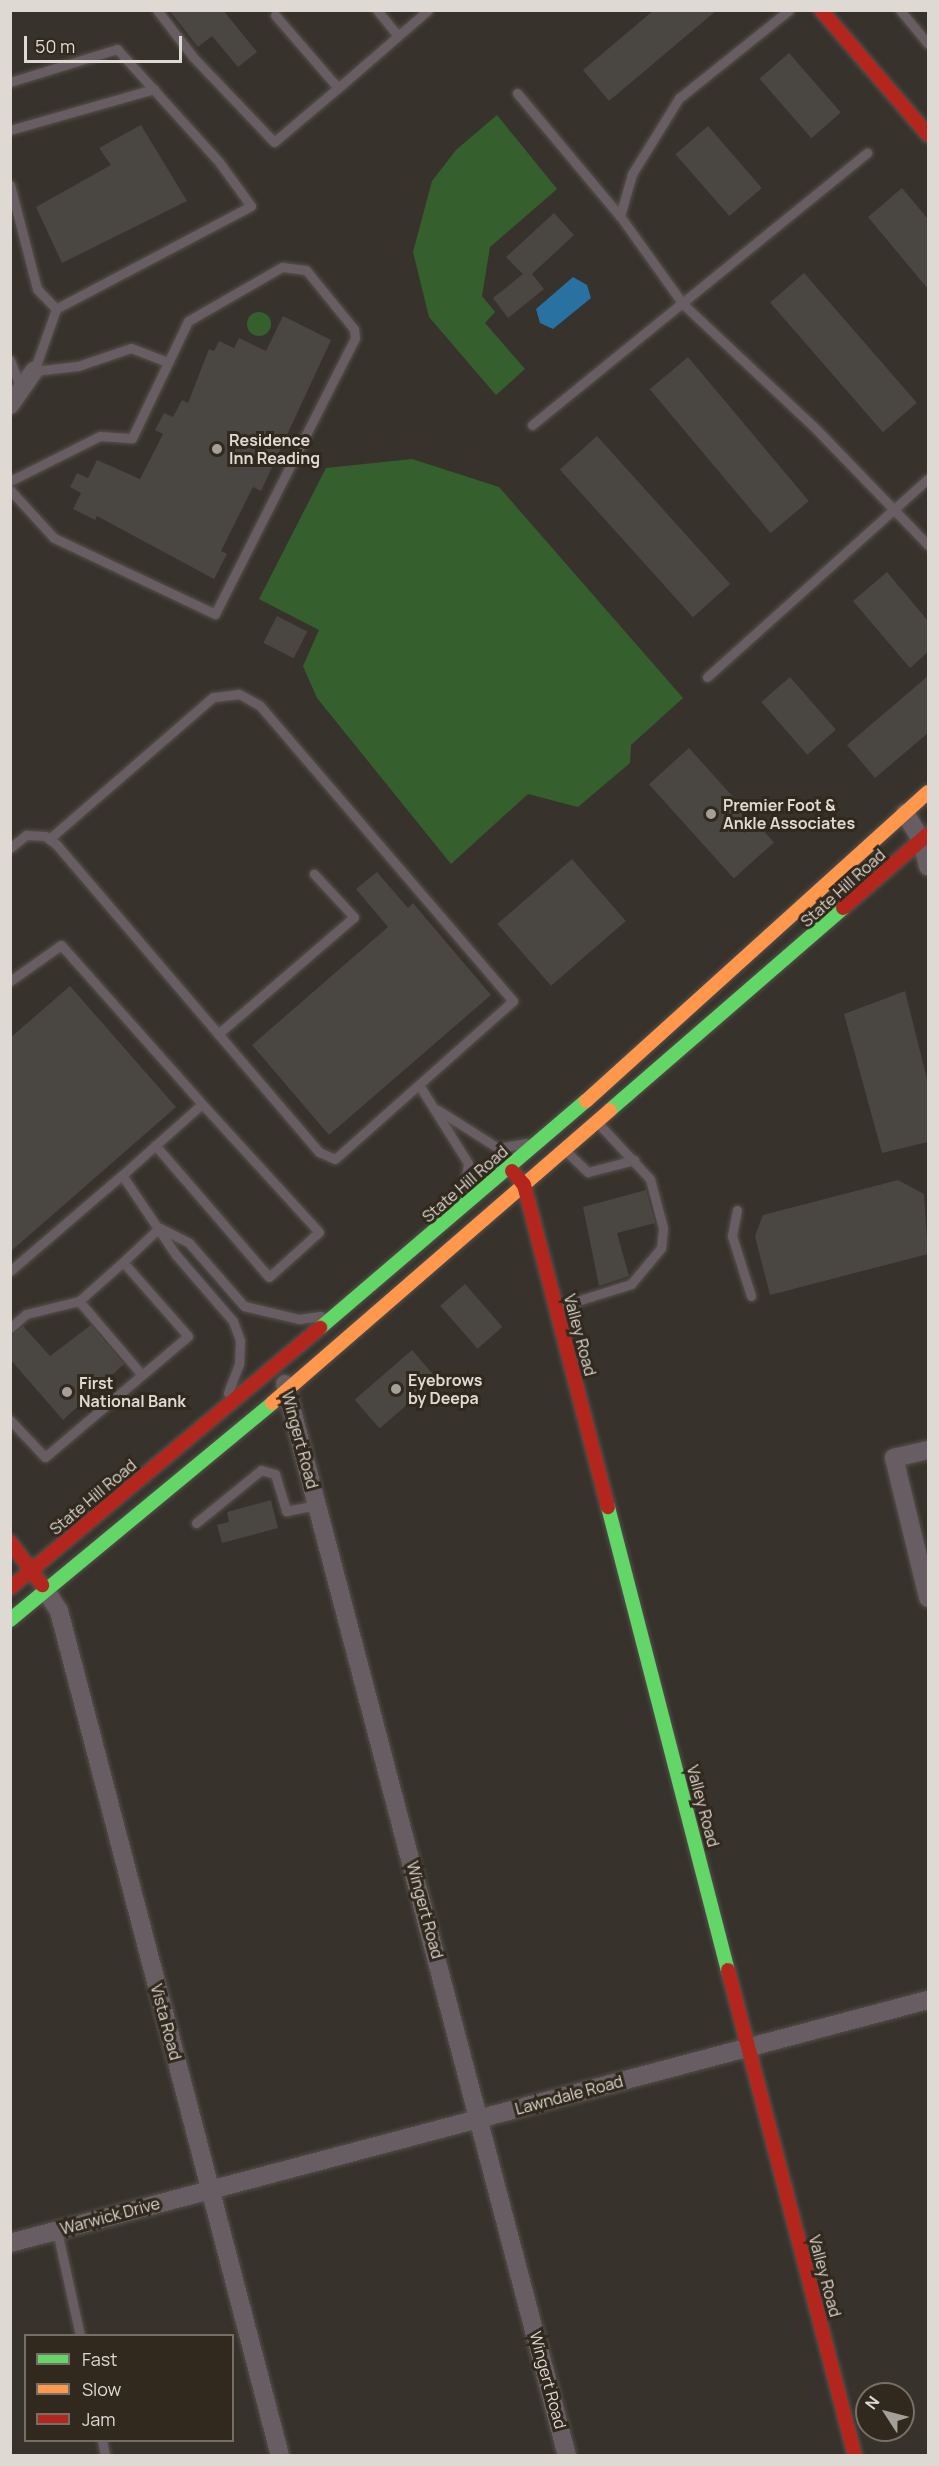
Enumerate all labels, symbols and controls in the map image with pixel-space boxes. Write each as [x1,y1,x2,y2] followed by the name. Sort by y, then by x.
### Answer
[27,24,184,62] scale bar
[35,34,75,58] text: 50 m
[229,430,320,468] place label: Residence Inn Reading
[210,442,224,456] marker: Residence Inn Reading
[723,795,855,833] place label: Premier Foot & Ankle Associates
[704,807,718,821] marker: Premier Foot & Ankle Associates
[797,845,889,931] street label: State Hill Road
[418,1142,512,1226] street label: State Hill Road
[560,1292,600,1378] street label: Valley Road
[408,1370,482,1408] place label: Eyebrows by Deepa
[79,1373,186,1411] place label: First National Bank
[389,1382,403,1396] marker: Eyebrows by Deepa
[60,1385,74,1399] marker: First National Bank
[278,1389,322,1491] street label: Wingert Road
[46,1455,140,1539] street label: State Hill Road
[683,1763,723,1849] street label: Valley Road
[403,1859,447,1961] street label: Wingert Road
[147,1982,185,2062] street label: Vista Road
[513,2071,625,2119] street label: Lawndale Road
[58,2193,162,2239] street label: Warwick Drive
[805,2233,845,2319] street label: Valley Road
[526,2329,570,2431] street label: Wingert Road
[24,2334,234,2442] legend
[82,2347,117,2371] text: Fast
[82,2377,121,2401] text: Slow
[855,2382,915,2442] north arrow
[860,2391,884,2414] text: N
[82,2407,116,2431] text: Jam

